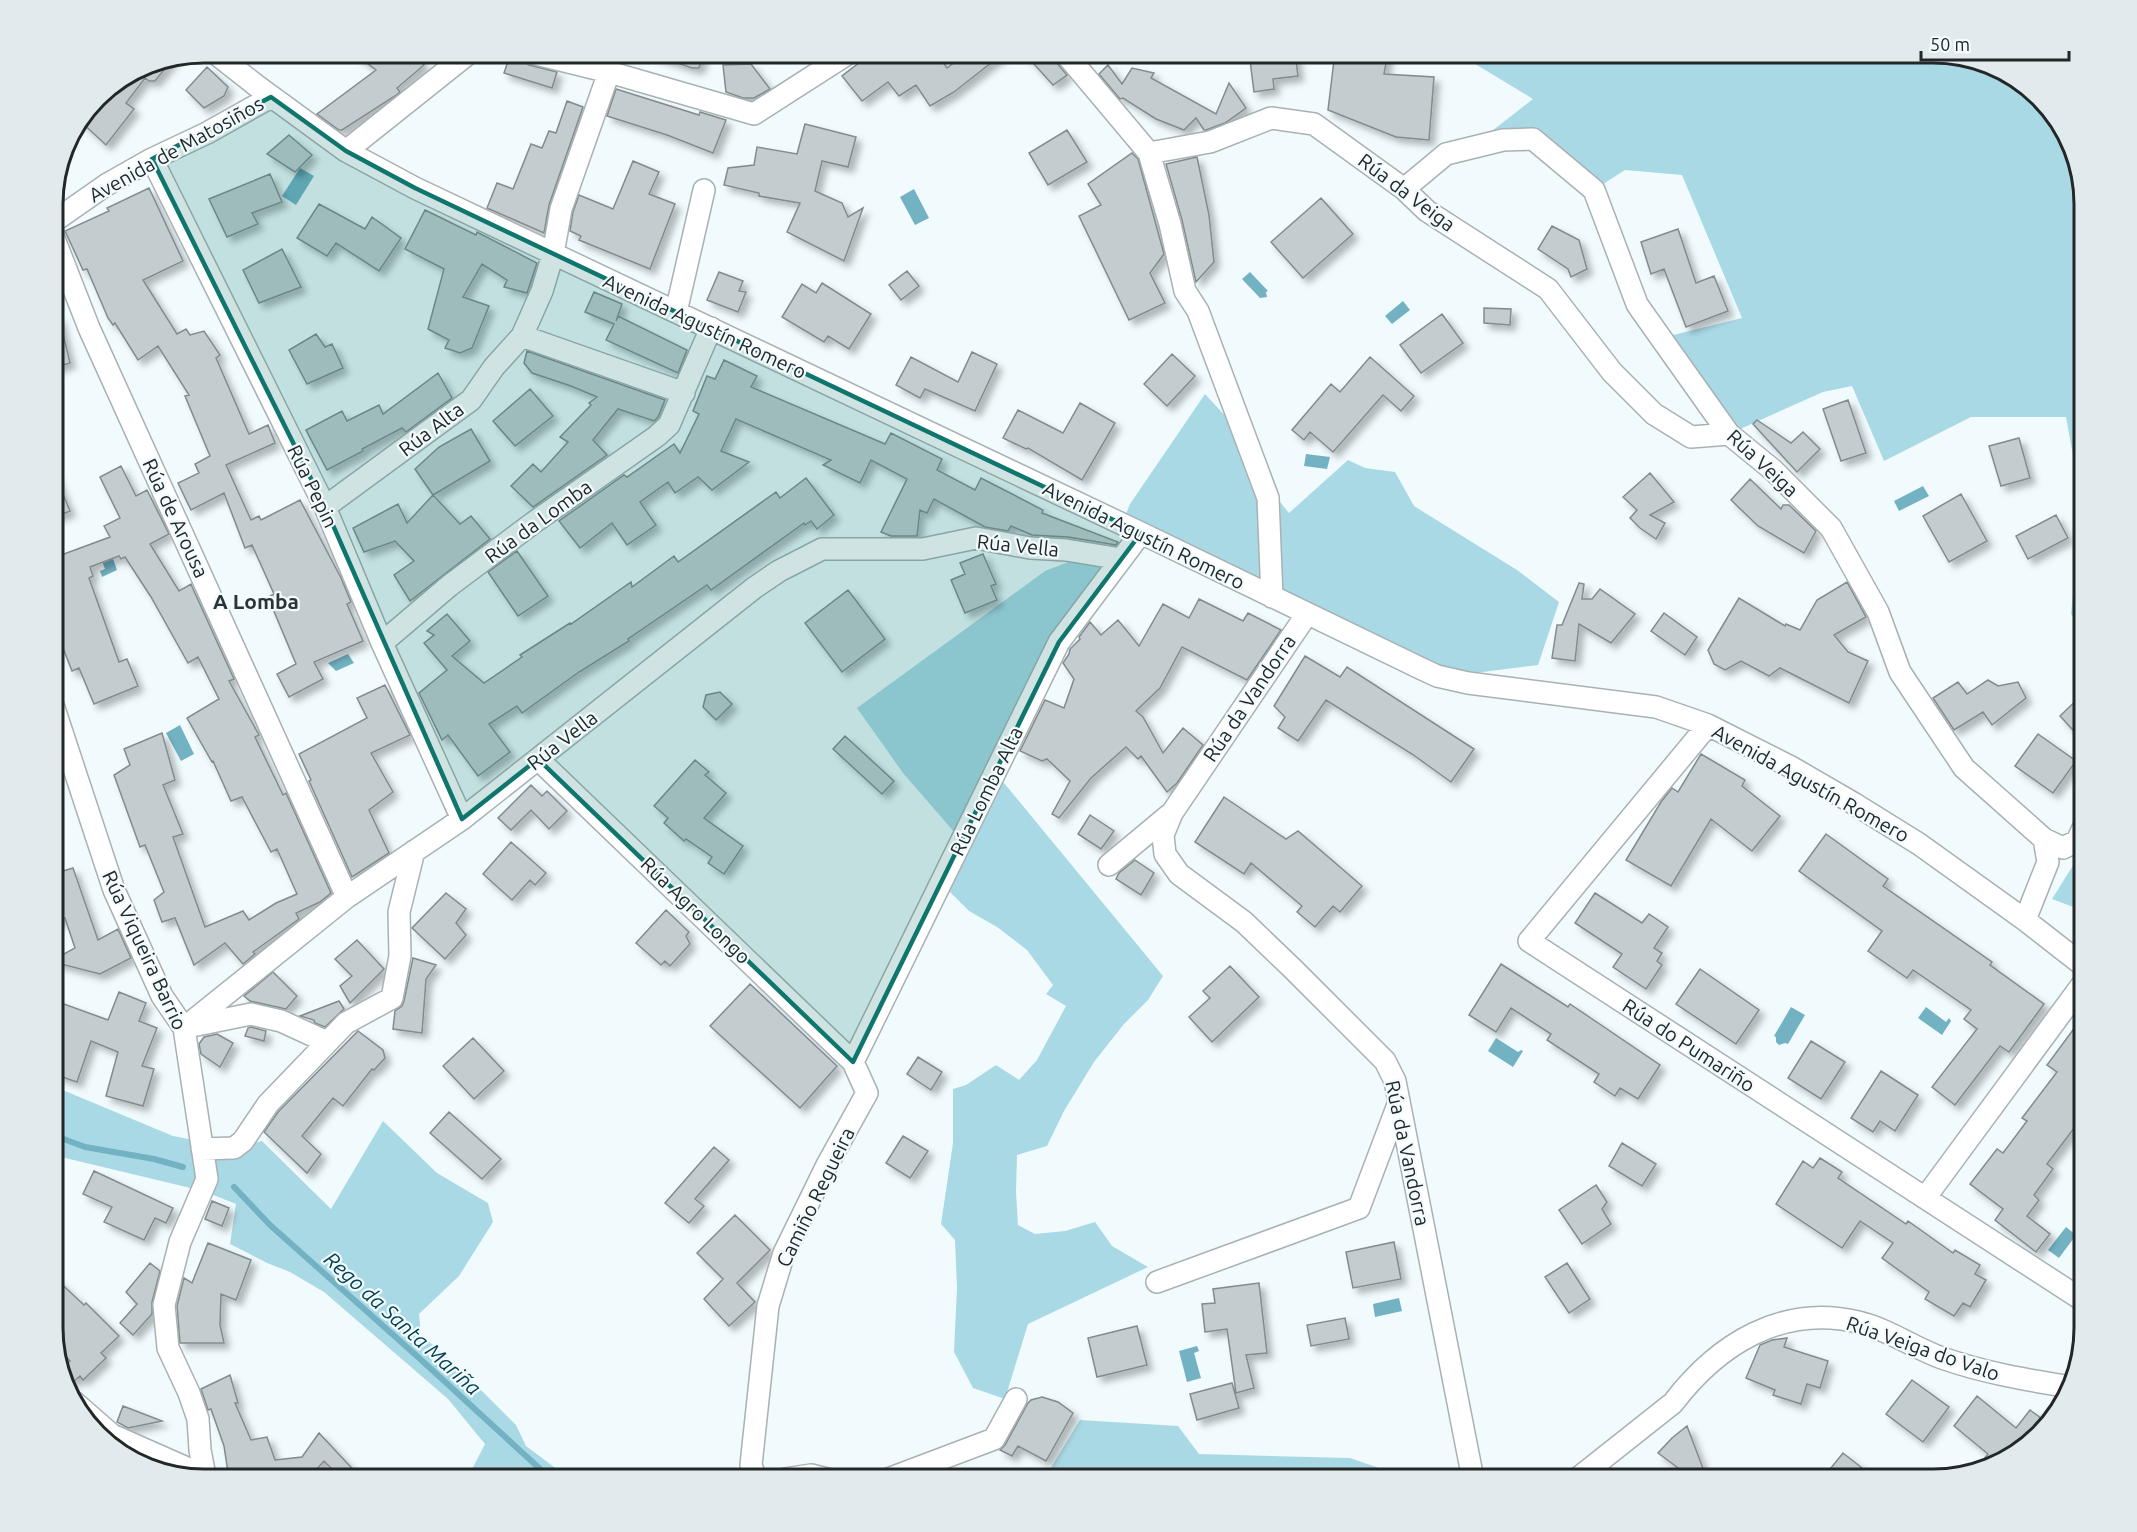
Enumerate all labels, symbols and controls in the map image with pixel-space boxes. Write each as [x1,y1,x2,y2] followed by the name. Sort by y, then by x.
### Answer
[1921,24,2070,62] scale bar
[1930,34,1970,54] text: 50 m
[85,91,267,207] street label: Avenida de Matosiños
[1354,148,1460,236] street label: Rúa da Veiga
[600,269,810,383] street label: Avenida Agustín Romero
[394,397,468,461] street label: Rúa Alta
[1723,424,1803,502] street label: Rúa Veiga
[283,441,343,531] street label: Rúa Pepin
[138,455,214,581] street label: Rúa de Arousa
[480,475,596,567] street label: Rúa da Lomba
[1039,476,1249,594] street label: Avenida Agustín Romero
[976,529,1060,561] street label: Rúa Vella
[213,589,299,613] district label: A Lomba
[1198,630,1300,766] street label: Rúa da Vandorra
[522,706,602,774] street label: Rúa Vella
[1709,719,1913,847] street label: Avenida Agustín Romero
[945,723,1027,859] street label: Rúa Lomba Alta
[636,852,756,968] street label: Rúa Agro Longo
[98,867,192,1033] street label: Rúa Viqueira Barrio
[1618,994,1760,1096] street label: Rúa do Pumariño
[1381,1078,1435,1228] street label: Rúa da Vandorra
[771,1123,859,1271] street label: Camiño Regueira
[320,1246,486,1400] water label: Rego da Santa Mariña
[1843,1311,2003,1385] street label: Rúa Veiga do Valo

